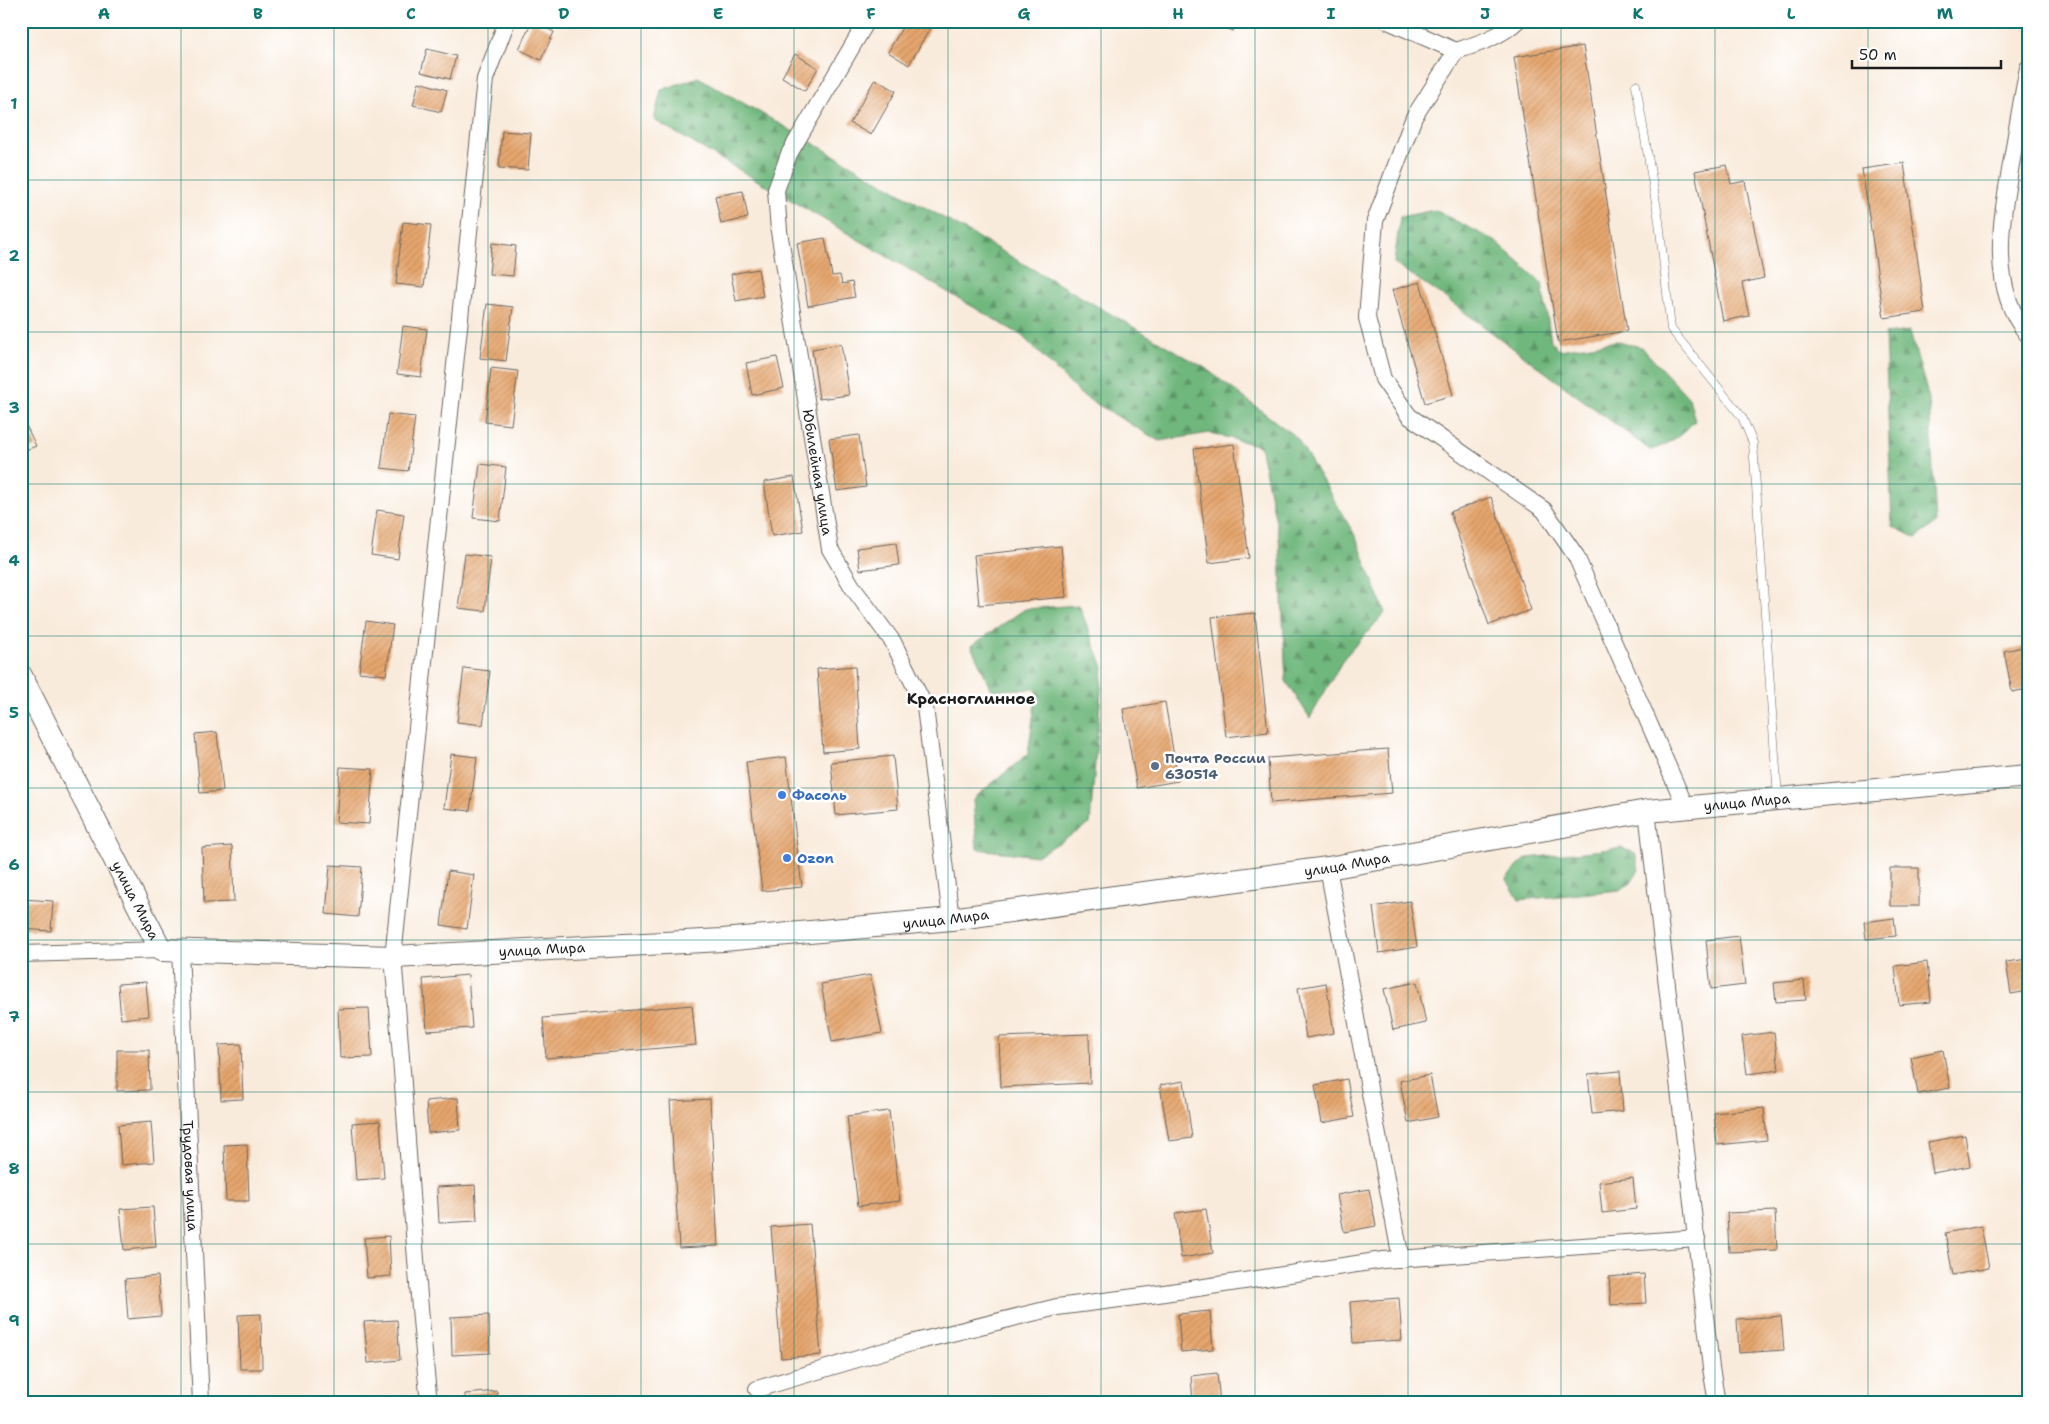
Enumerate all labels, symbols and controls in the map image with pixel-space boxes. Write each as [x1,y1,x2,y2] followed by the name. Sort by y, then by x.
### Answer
[98,3,110,24] text: A
[253,3,263,24] text: B
[406,3,416,24] text: C
[558,3,570,24] text: D
[713,3,723,24] text: E
[866,3,876,24] text: F
[1018,3,1031,24] text: G
[1172,3,1184,24] text: H
[1327,3,1336,24] text: I
[1480,3,1490,24] text: J
[1633,3,1644,24] text: K
[1787,3,1796,24] text: L
[1937,3,1954,24] text: M
[1852,38,2000,70] scale bar
[1859,45,1897,65] text: 50 m
[10,93,18,114] text: 1
[8,245,20,266] text: 2
[8,397,20,418] text: 3
[799,408,837,537] street label: Юбилейная улица
[8,550,20,571] text: 4
[907,688,1036,709] district label: Красноглинное
[9,702,19,723] text: 5
[1165,749,1266,783] place label: Почта России 630514
[1149,760,1161,772] marker: Почта России 630514
[792,786,847,804] place label: Фасоль
[776,789,788,801] marker: Фасоль
[1703,789,1791,815] street label: улица Мира
[1303,848,1391,880] street label: улица Мира
[797,849,834,867] place label: Ozon
[781,852,793,864] marker: Ozon
[8,854,20,875] text: 6
[108,858,163,943] street label: улица Мира
[902,905,990,932] street label: улица Мира
[498,938,586,961] street label: улица Мира
[8,1006,20,1027] text: 7
[179,1120,202,1232] street label: Трудовая улица
[8,1158,20,1179] text: 8
[8,1310,20,1331] text: 9

